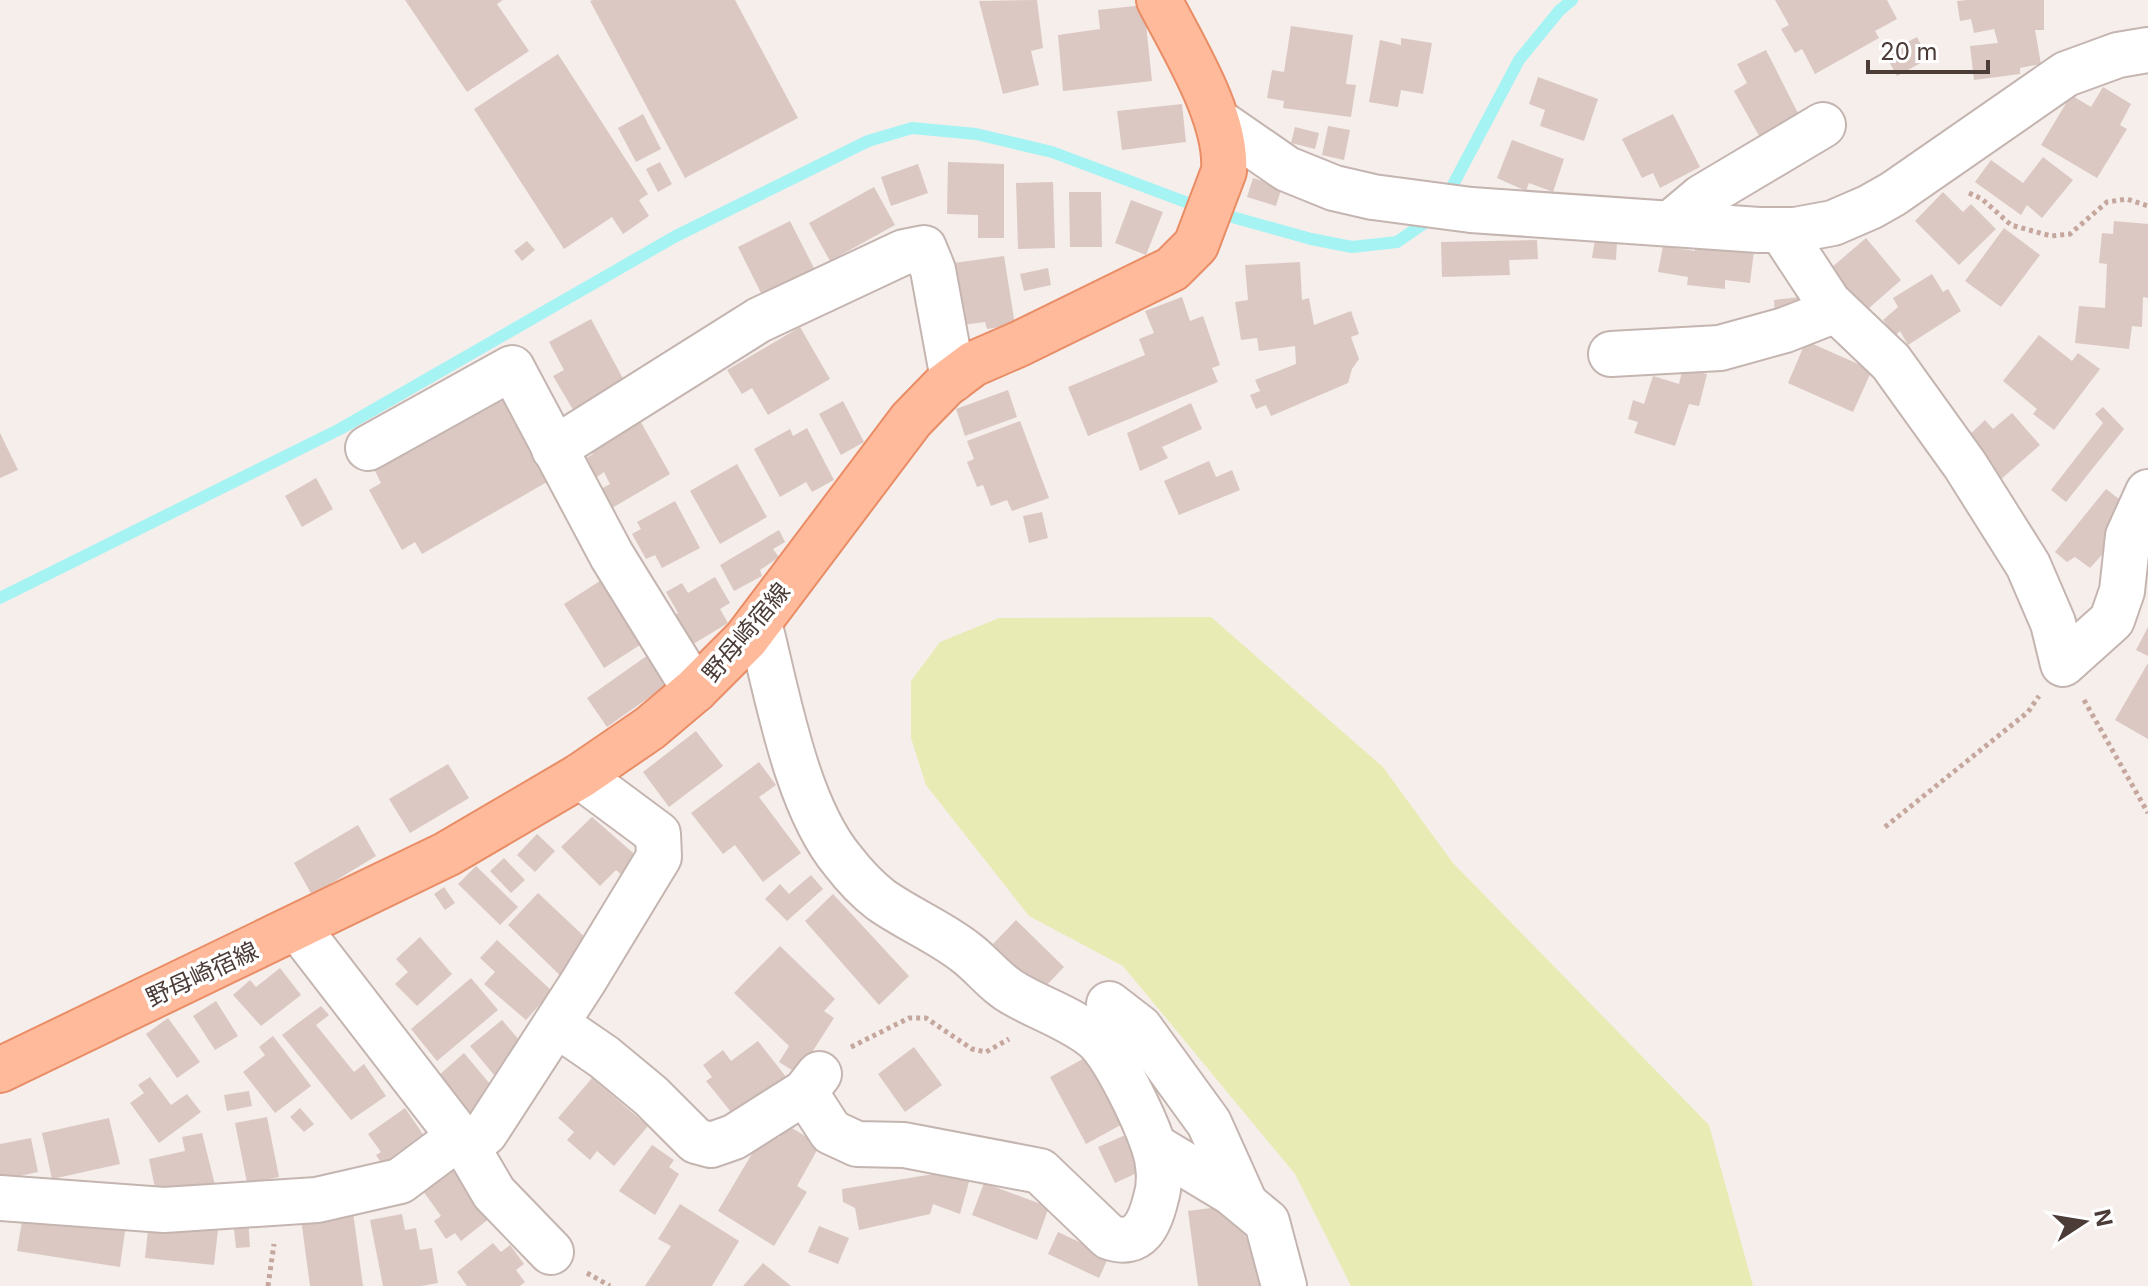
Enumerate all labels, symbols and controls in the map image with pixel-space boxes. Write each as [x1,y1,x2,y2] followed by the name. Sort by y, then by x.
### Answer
[1868,24,1988,74] scale bar
[1880,37,1938,66] text: 20 m
[696,577,796,687] street label: 野母崎宿線
[141,936,263,1012] street label: 野母崎宿線
[2044,1182,2124,1262] north arrow
[2089,1207,2118,1229] text: N

